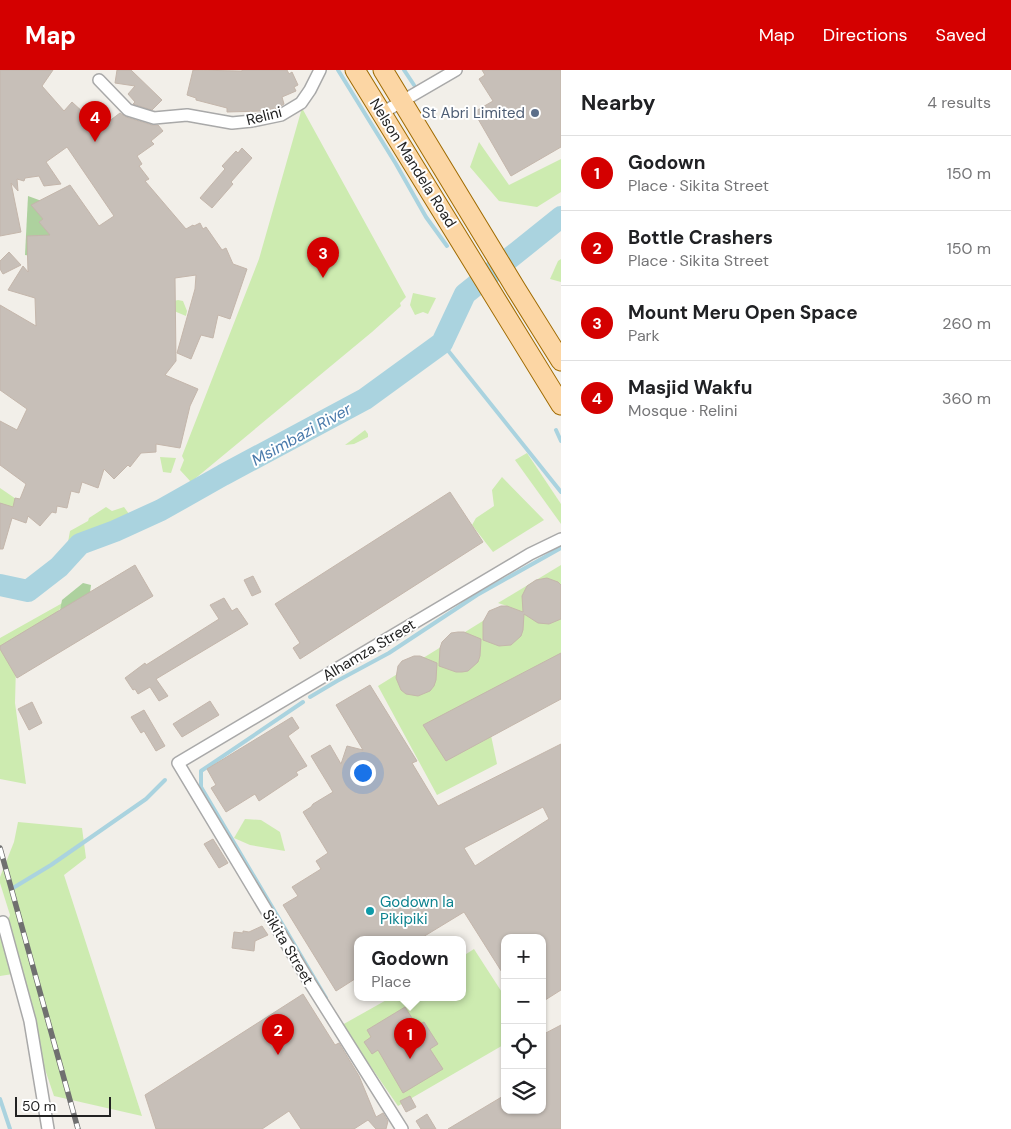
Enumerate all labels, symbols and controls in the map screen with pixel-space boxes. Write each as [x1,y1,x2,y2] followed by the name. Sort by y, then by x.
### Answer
[25,20,76,51] text: Map
[759,23,795,47] text: Map
[823,23,908,47] text: Directions
[936,23,986,47] text: Saved
[581,89,655,117] text: Nearby
[927,92,991,113] text: 4 results
[365,95,461,231] street label: Nelson Mandela Road
[79,101,111,142] pin: 4
[244,102,284,130] street label: Relini
[422,103,525,123] place label: St Abri Limited
[529,107,541,119] marker: St Abri Limited
[628,150,705,175] text: Godown
[594,163,600,184] text: 1
[947,163,991,184] text: 150 m
[628,175,769,196] text: Place · Sikita Street
[628,225,773,250] text: Bottle Crashers
[307,237,339,278] pin: 3
[592,238,602,259] text: 2
[947,238,991,259] text: 150 m
[628,250,769,271] text: Place · Sikita Street
[628,300,858,325] text: Mount Meru Open Space
[592,313,602,334] text: 3
[942,313,991,334] text: 260 m
[628,325,660,346] text: Park
[628,375,753,400] text: Masjid Wakfu
[592,388,602,409] text: 4
[942,388,991,409] text: 360 m
[248,398,356,471] water label: Msimbazi River
[628,400,738,421] text: Mosque · Relini
[319,614,419,686] street label: Alhamza Street
[350,760,376,786] your location
[380,892,454,929] place label: Godown la Pikipiki
[364,905,376,917] marker: Godown la Pikipiki
[258,906,318,988] street label: Sikita Street
[501,934,546,1114] map controls
[501,934,546,979] button: +
[354,936,466,1001] popup
[371,946,449,971] text: Godown
[371,971,411,992] text: Place
[501,979,546,1024] button: −
[262,1014,294,1055] pin: 2
[394,1018,426,1059] pin: 1
[501,1024,546,1069] button: locate
[501,1069,546,1114] button: layers
[15,1094,111,1117] scale bar
[22,1097,56,1115] text: 50 m

